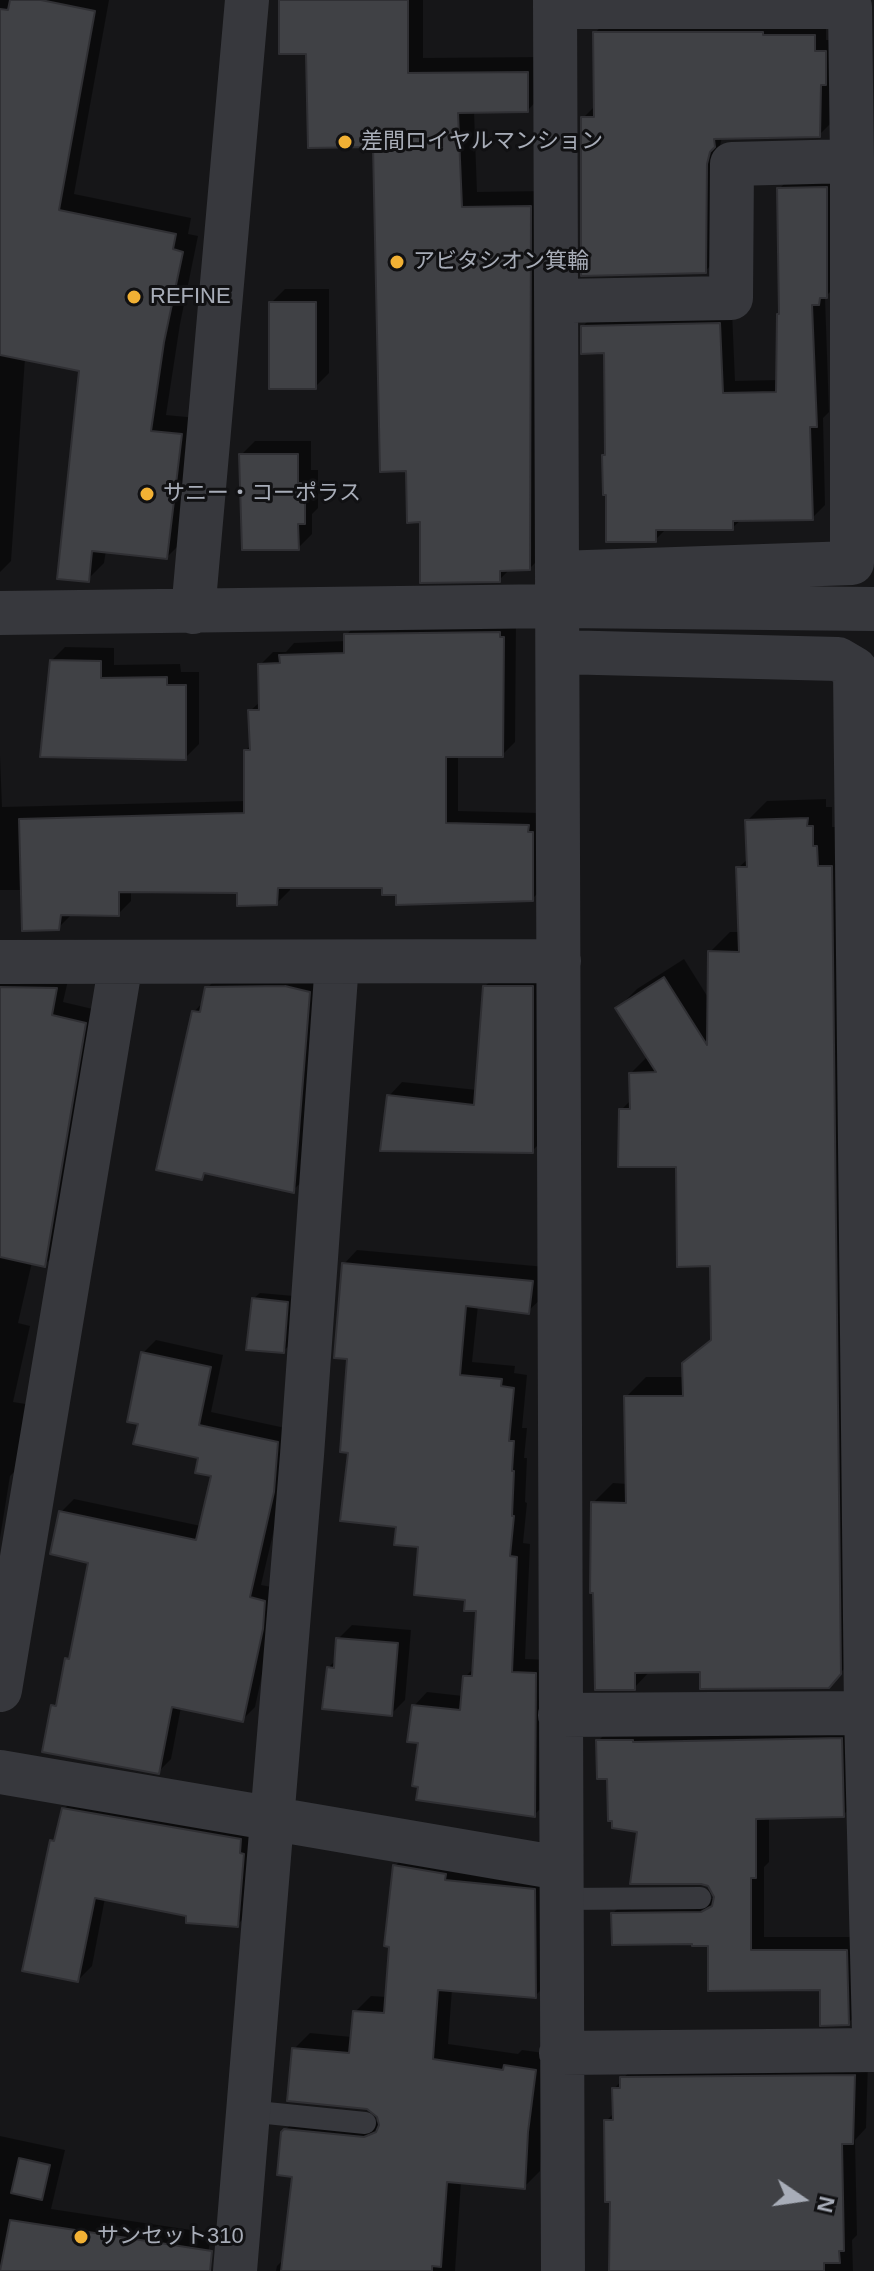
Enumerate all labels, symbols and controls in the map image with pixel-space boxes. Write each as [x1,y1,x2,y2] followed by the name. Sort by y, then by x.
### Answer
[361,129,603,155] place label: 差間ロイヤルマンション
[336,133,354,151] marker: 差間ロイヤルマンション
[413,249,589,275] place label: アビタシオン箕輪
[388,253,406,271] marker: アビタシオン箕輪
[150,284,231,310] place label: REFINE
[125,288,143,306] marker: REFINE
[163,481,361,507] place label: サニー・コーポラス
[138,485,156,503] marker: サニー・コーポラス
[762,2159,842,2239] north arrow
[812,2194,840,2215] text: N
[97,2224,244,2250] place label: サンセット310
[72,2228,90,2246] marker: サンセット310

